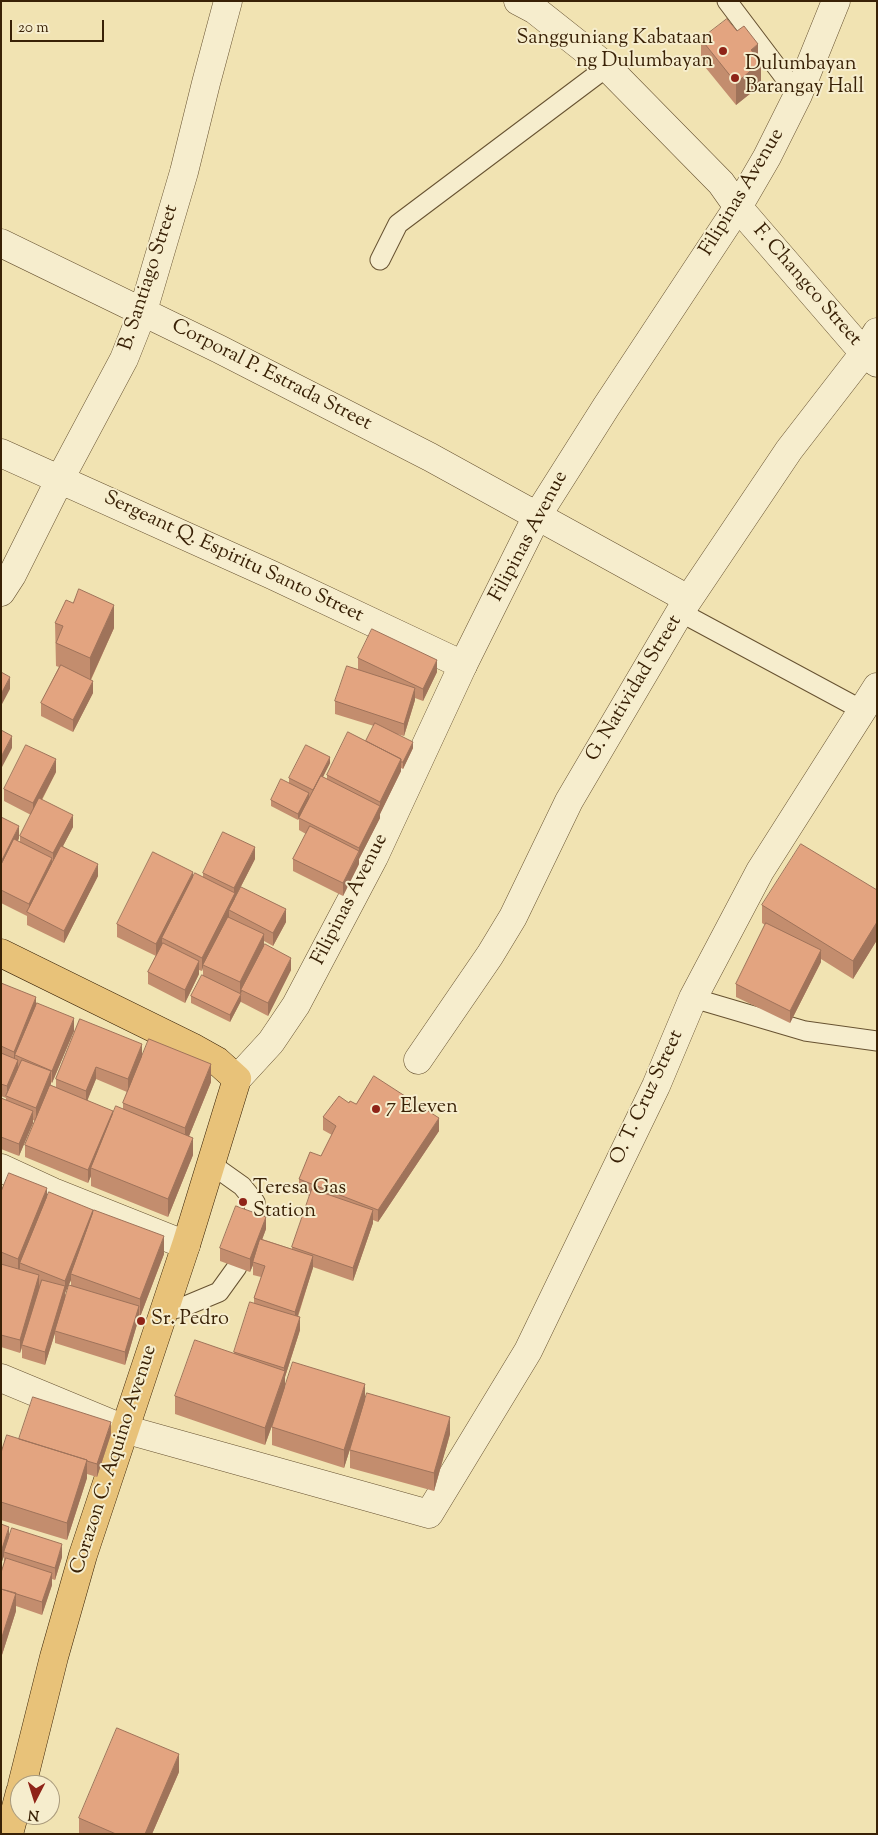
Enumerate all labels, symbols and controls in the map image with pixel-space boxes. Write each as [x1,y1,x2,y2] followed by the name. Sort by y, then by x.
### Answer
[12,10,106,42] scale bar
[18,18,49,39] text: 20 m
[516,28,713,75] place label: Sangguniang Kabataan ng Dulumbayan
[717,45,729,57] marker: Sangguniang Kabataan ng Dulumbayan
[745,54,864,101] place label: Dulumbayan Barangay Hall
[729,72,741,84] marker: Dulumbayan Barangay Hall
[696,125,790,261] street label: Filipinas Avenue
[115,202,185,354] street label: B. Santiago Street
[746,220,866,352] street label: F. Changco Street
[167,315,375,437] street label: Corporal P. Estrada Street
[486,468,574,606] street label: Filipinas Avenue
[99,487,367,629] street label: Sergeant Q. Espiritu Santo Street
[582,611,688,767] street label: G. Natividad Street
[308,830,394,970] street label: Filipinas Avenue
[606,1027,690,1169] street label: O. T. Cruz Street
[386,1097,458,1121] place label: 7 Eleven
[370,1103,382,1115] marker: 7 Eleven
[253,1178,346,1225] place label: Teresa Gas Station
[237,1196,249,1208] marker: Teresa Gas Station
[151,1309,229,1333] place label: Sr. Pedro
[135,1315,147,1327] marker: Sr. Pedro
[67,1342,163,1578] street label: Corazon C. Aquino Avenue
[10,1775,60,1825] north arrow
[27,1803,40,1824] text: N

